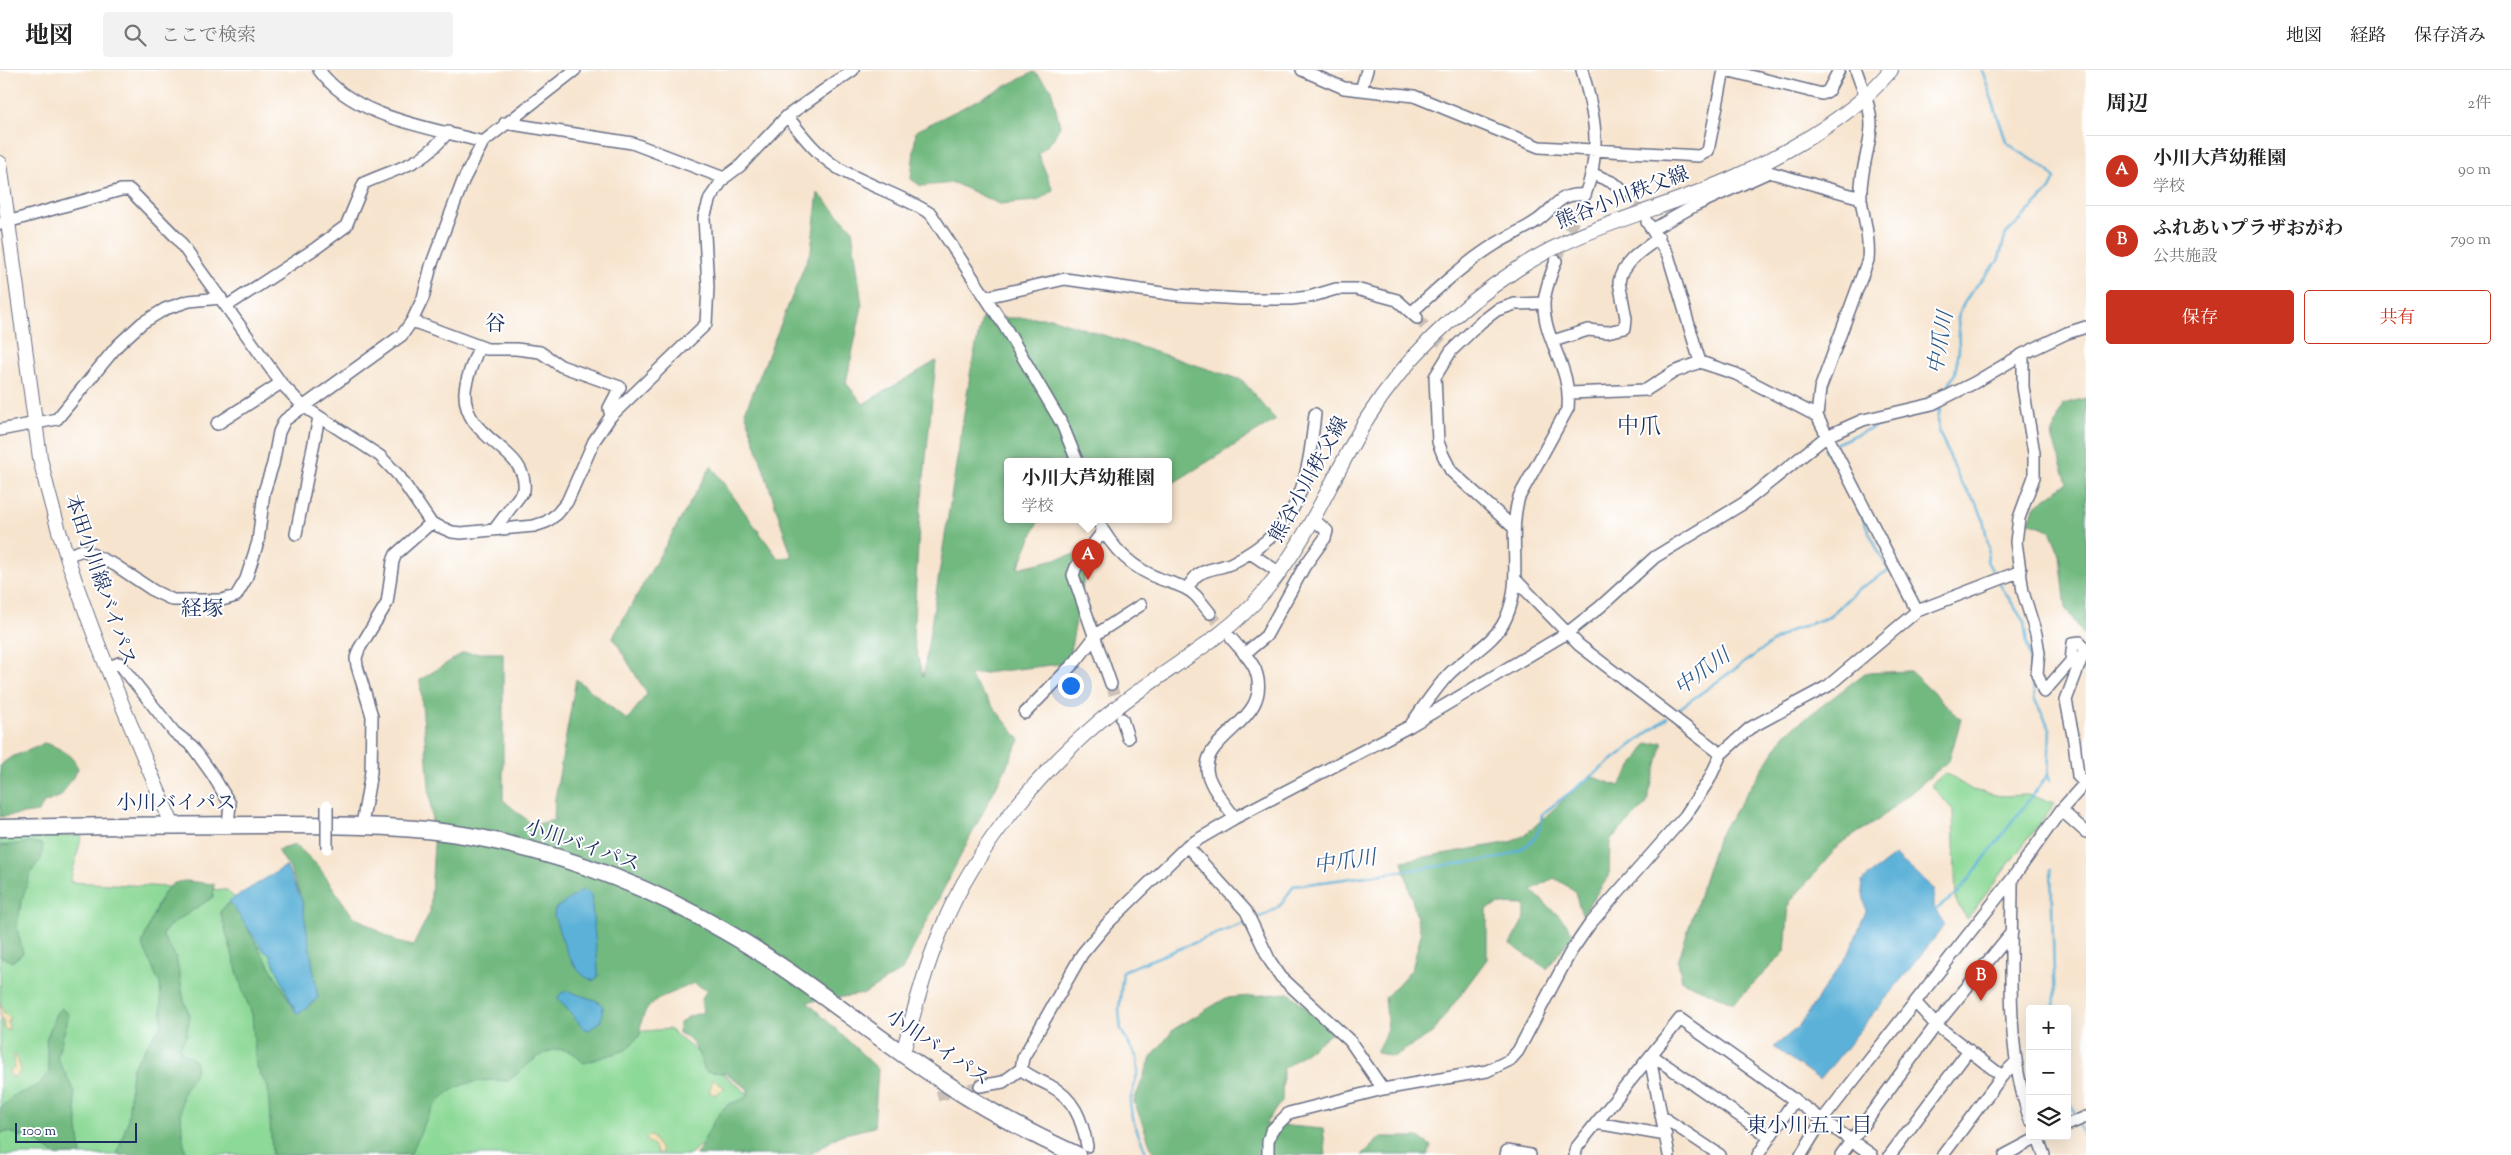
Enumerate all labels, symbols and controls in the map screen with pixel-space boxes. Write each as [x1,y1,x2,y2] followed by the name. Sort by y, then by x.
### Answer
[103,12,453,57] search box
[25,20,73,54] text: 地図
[121,21,149,49] icon: search
[161,23,256,50] text: ここで検索
[2286,24,2322,50] text: 地図
[2350,24,2386,50] text: 経路
[2414,24,2486,50] text: 保存済み
[2106,90,2148,120] text: 周辺
[2468,93,2491,116] text: 2件
[2153,146,2286,173] text: 小川大芦幼稚園
[2116,159,2129,182] text: A
[2458,159,2491,182] text: 90 m
[1552,160,1694,238] street label: 熊谷小川秩父線
[2153,176,2185,199] text: 学校
[2153,216,2343,243] text: ふれあいプラザおがわ
[2117,229,2127,252] text: B
[2450,229,2491,252] text: 790 m
[2153,246,2217,269] text: 公共施設
[2106,290,2294,344] button: 保存
[2304,290,2491,344] button: 共有
[1922,307,1963,377] water label: 中爪川
[485,310,506,340] district label: 谷
[1263,412,1357,548] street label: 熊谷小川秩父線
[1617,412,1661,444] district label: 中爪
[1004,458,1172,523] popup
[1021,466,1155,493] text: 小川大芦幼稚園
[56,491,142,671] street label: 本田小川線バイパス
[1021,496,1054,519] text: 学校
[1072,539,1104,580] pin: A
[181,595,223,625] district label: 経塚
[1669,641,1739,704] water label: 中爪川
[1058,673,1084,699] your location
[116,790,236,819] street label: 小川バイパス
[521,814,643,880] street label: 小川バイパス
[1312,843,1380,882] water label: 中爪川
[1965,960,1997,1001] pin: B
[879,1004,995,1094] street label: 小川バイパス
[2026,1005,2071,1140] map controls
[2026,1005,2071,1050] button: +
[2026,1050,2071,1095] button: −
[2026,1095,2071,1140] button: layers
[1746,1112,1872,1142] district label: 東小川五丁目
[15,1120,138,1143] scale bar
[22,1122,56,1142] text: 100 m

